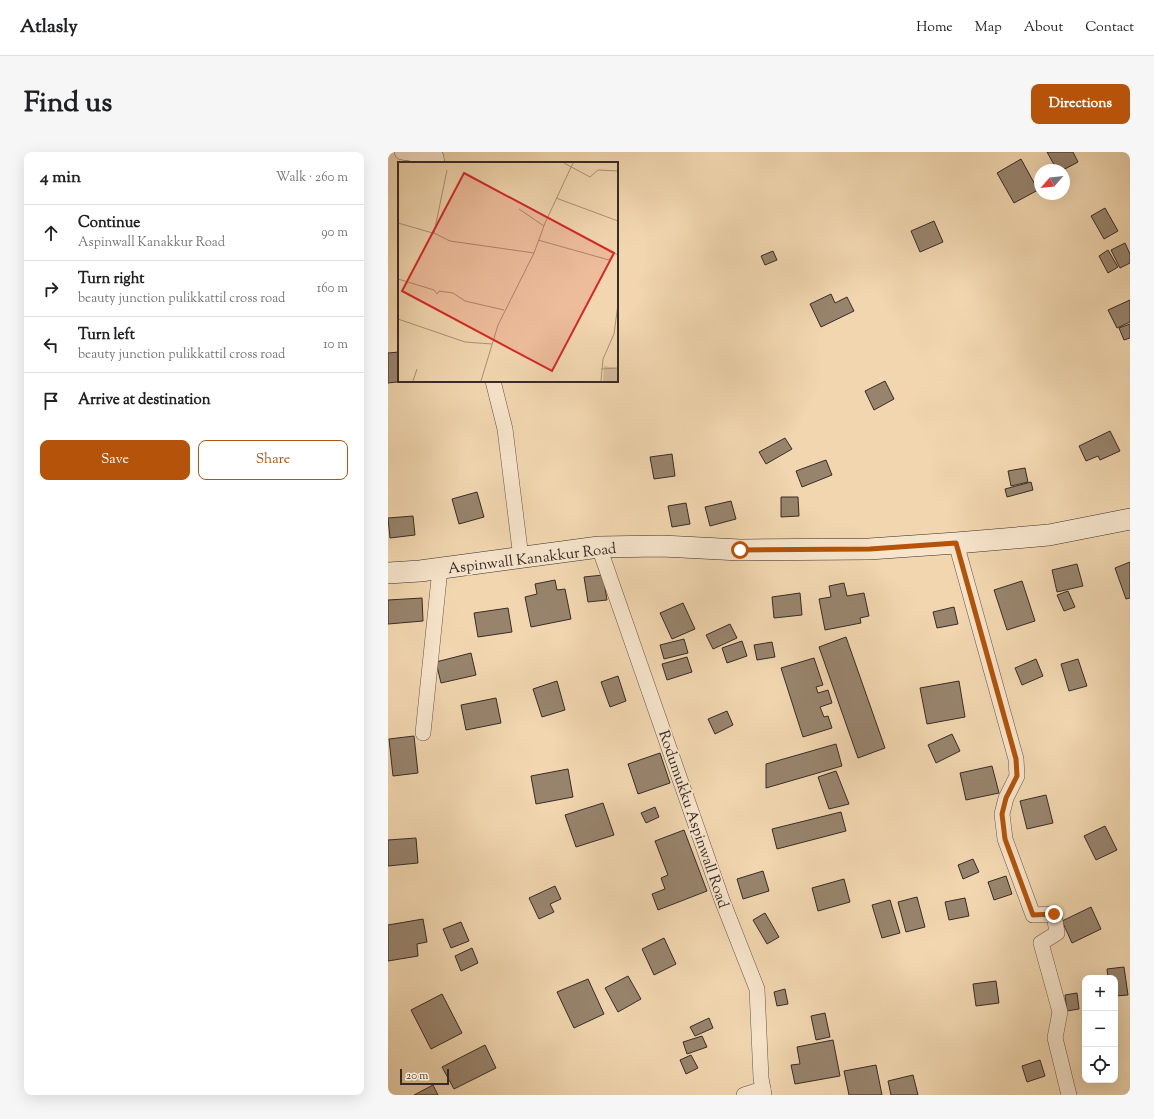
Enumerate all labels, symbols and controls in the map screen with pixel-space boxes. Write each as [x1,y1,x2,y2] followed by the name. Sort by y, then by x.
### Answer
[20,14,78,41] text: Atlasly
[916,18,953,38] text: Home
[975,18,1002,38] text: Map
[1024,18,1063,38] text: About
[1085,18,1134,38] text: Contact
[24,84,112,124] text: Find us
[1031,84,1130,124] button: Directions
[398,162,618,382] inset map
[1034,164,1070,200] north arrow
[40,166,81,190] text: 4 min
[276,169,348,187] text: Walk · 260 m
[78,213,140,234] text: Continue
[40,222,62,244] icon: ahead
[321,224,348,242] text: 90 m
[78,234,225,252] text: Aspinwall Kanakkur Road
[78,269,144,290] text: Turn right
[40,278,62,300] icon: right
[317,280,348,298] text: 160 m
[78,290,285,308] text: beauty junction pulikkattil cross road
[78,325,135,346] text: Turn left
[40,334,62,356] icon: left
[323,336,348,354] text: 10 m
[78,346,285,364] text: beauty junction pulikkattil cross road
[40,390,62,412] icon: arrive
[78,390,211,411] text: Arrive at destination
[40,440,190,480] button: Save
[198,440,348,480] button: Share
[447,539,618,580] street label: Aspinwall Kanakkur Road
[731,541,749,559] route start
[652,728,733,912] street label: Rodumukku Aspinwall Road
[1045,905,1063,923] route end
[1082,975,1118,1083] map controls
[1082,975,1118,1011] button: +
[1082,1011,1118,1047] button: −
[1082,1047,1118,1083] button: locate
[400,1067,449,1086] scale bar
[406,1068,428,1084] text: 20 m

